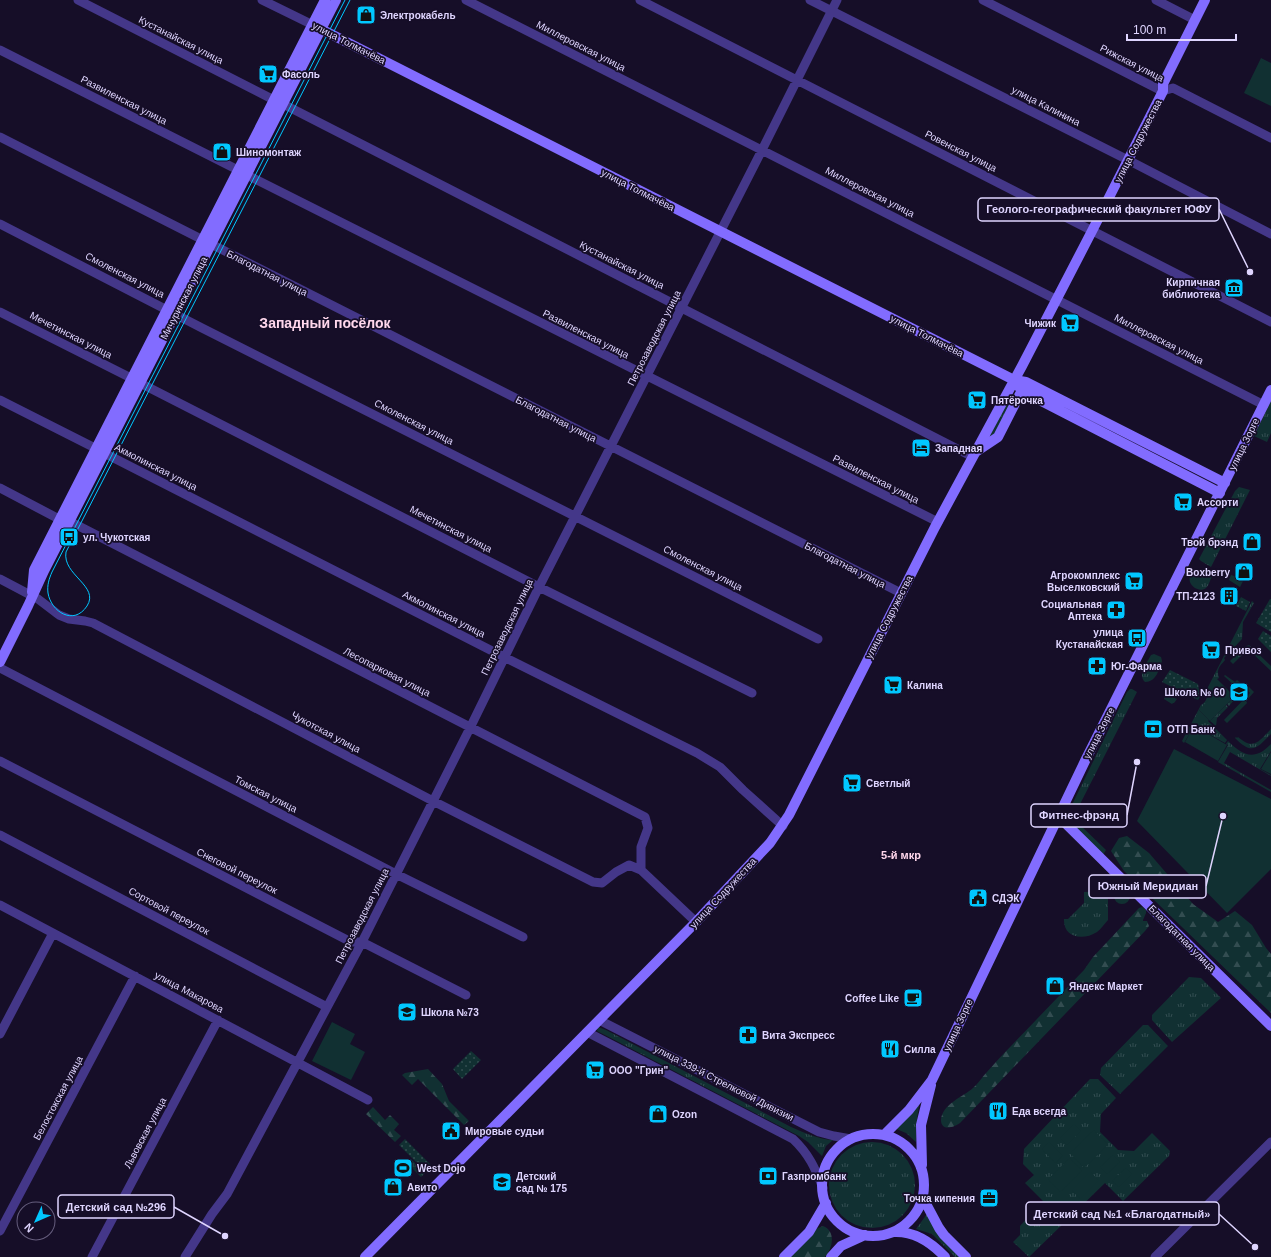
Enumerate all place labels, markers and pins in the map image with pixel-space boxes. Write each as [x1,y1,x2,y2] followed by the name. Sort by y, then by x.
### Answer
[355,4,377,26] shop icon: Электрокабель
[380,10,456,21] place label: Электрокабель
[257,63,279,85] supermarket icon: Фасоль
[282,69,320,80] place label: Фасоль
[211,141,233,163] shop icon: Шиномонтаж
[236,147,302,158] place label: Шиномонтаж
[978,198,1219,221] callout: Геолого-географический факультет ЮФУ
[1162,277,1220,300] place label: Кирпичная библиотека
[1223,277,1245,299] museum icon: Кирпичная библиотека
[1059,312,1081,334] supermarket icon: Чижик
[1025,318,1057,329] place label: Чижик
[966,389,988,411] supermarket icon: Пятёрочка
[991,395,1043,406] place label: Пятёрочка
[910,437,932,459] hotel icon: Западная
[935,443,982,454] place label: Западная
[1172,491,1194,513] supermarket icon: Ассорти
[1197,497,1238,508] place label: Ассорти
[58,526,80,548] bus stop icon: ул. Чукотская
[1241,531,1263,553] shop icon: Твой брэнд
[83,532,151,543] place label: ул. Чукотская
[1181,537,1239,548] place label: Твой брэнд
[1233,561,1255,583] shop icon: Boxberry
[1186,567,1230,578] place label: Boxberry
[1047,570,1120,593] place label: Агрокомплекс Выселковский
[1123,570,1145,592] supermarket icon: Агрокомплекс Выселковский
[1218,585,1240,607] building icon: ТП-2123
[1176,591,1215,602] place label: ТП-2123
[1041,599,1102,622] place label: Социальная Аптека
[1105,599,1127,621] pharmacy icon: Социальная Аптека
[1056,627,1123,650] place label: улица Кустанайская
[1126,627,1148,649] bus stop icon: улица Кустанайская
[1200,639,1222,661] supermarket icon: Привоз
[1225,645,1261,656] place label: Привоз
[1086,655,1108,677] pharmacy icon: Юг-Фарма
[1111,661,1162,672] place label: Юг-Фарма
[882,674,904,696] supermarket icon: Калина
[907,680,943,691] place label: Калина
[1228,681,1250,703] school or university icon: Школа № 60
[1164,687,1225,698] place label: Школа № 60
[1142,718,1164,740] bank icon: ОТП Банк
[1167,724,1216,735] place label: ОТП Банк
[841,772,863,794] supermarket icon: Светлый
[866,778,910,789] place label: Светлый
[1031,804,1127,827] callout: Фитнес-фрэнд
[1089,875,1206,898] callout: Южный Меридиан
[967,887,989,909] public building icon: СДЭК
[992,893,1020,904] place label: СДЭК
[1044,975,1066,997] shop icon: Яндекс Маркет
[1069,981,1143,992] place label: Яндекс Маркет
[902,987,924,1009] cafe icon: Coffee Like
[845,993,899,1004] place label: Coffee Like
[396,1001,418,1023] school or university icon: Школа №73
[421,1007,479,1018] place label: Школа №73
[737,1024,759,1046] pharmacy icon: Вита Экспресс
[762,1030,835,1041] place label: Вита Экспресс
[879,1038,901,1060] restaurant icon: Силла
[904,1044,936,1055] place label: Силла
[584,1059,606,1081] supermarket icon: ООО "Грин"
[609,1065,668,1076] place label: ООО "Грин"
[987,1100,1009,1122] restaurant icon: Еда всегда
[647,1103,669,1125] shop icon: Ozon
[1012,1106,1067,1117] place label: Еда всегда
[672,1109,697,1120] place label: Ozon
[440,1120,462,1142] public building icon: Мировые судьи
[465,1126,544,1137] place label: Мировые судьи
[392,1157,414,1179] sports icon: West Dojo
[417,1163,466,1174] place label: West Dojo
[757,1165,779,1187] bank icon: Газпромбанк
[491,1171,513,1193] school or university icon: Детский сад № 175
[516,1171,567,1194] place label: Детский сад № 175
[782,1171,847,1182] place label: Газпромбанк
[382,1176,404,1198] shop icon: Авито
[407,1182,437,1193] place label: Авито
[978,1187,1000,1209] office icon: Точка кипения
[904,1193,975,1204] place label: Точка кипения
[58,1195,174,1218] callout: Детский сад №296
[1026,1202,1219,1225] callout: Детский сад №1 «Благодатный»

